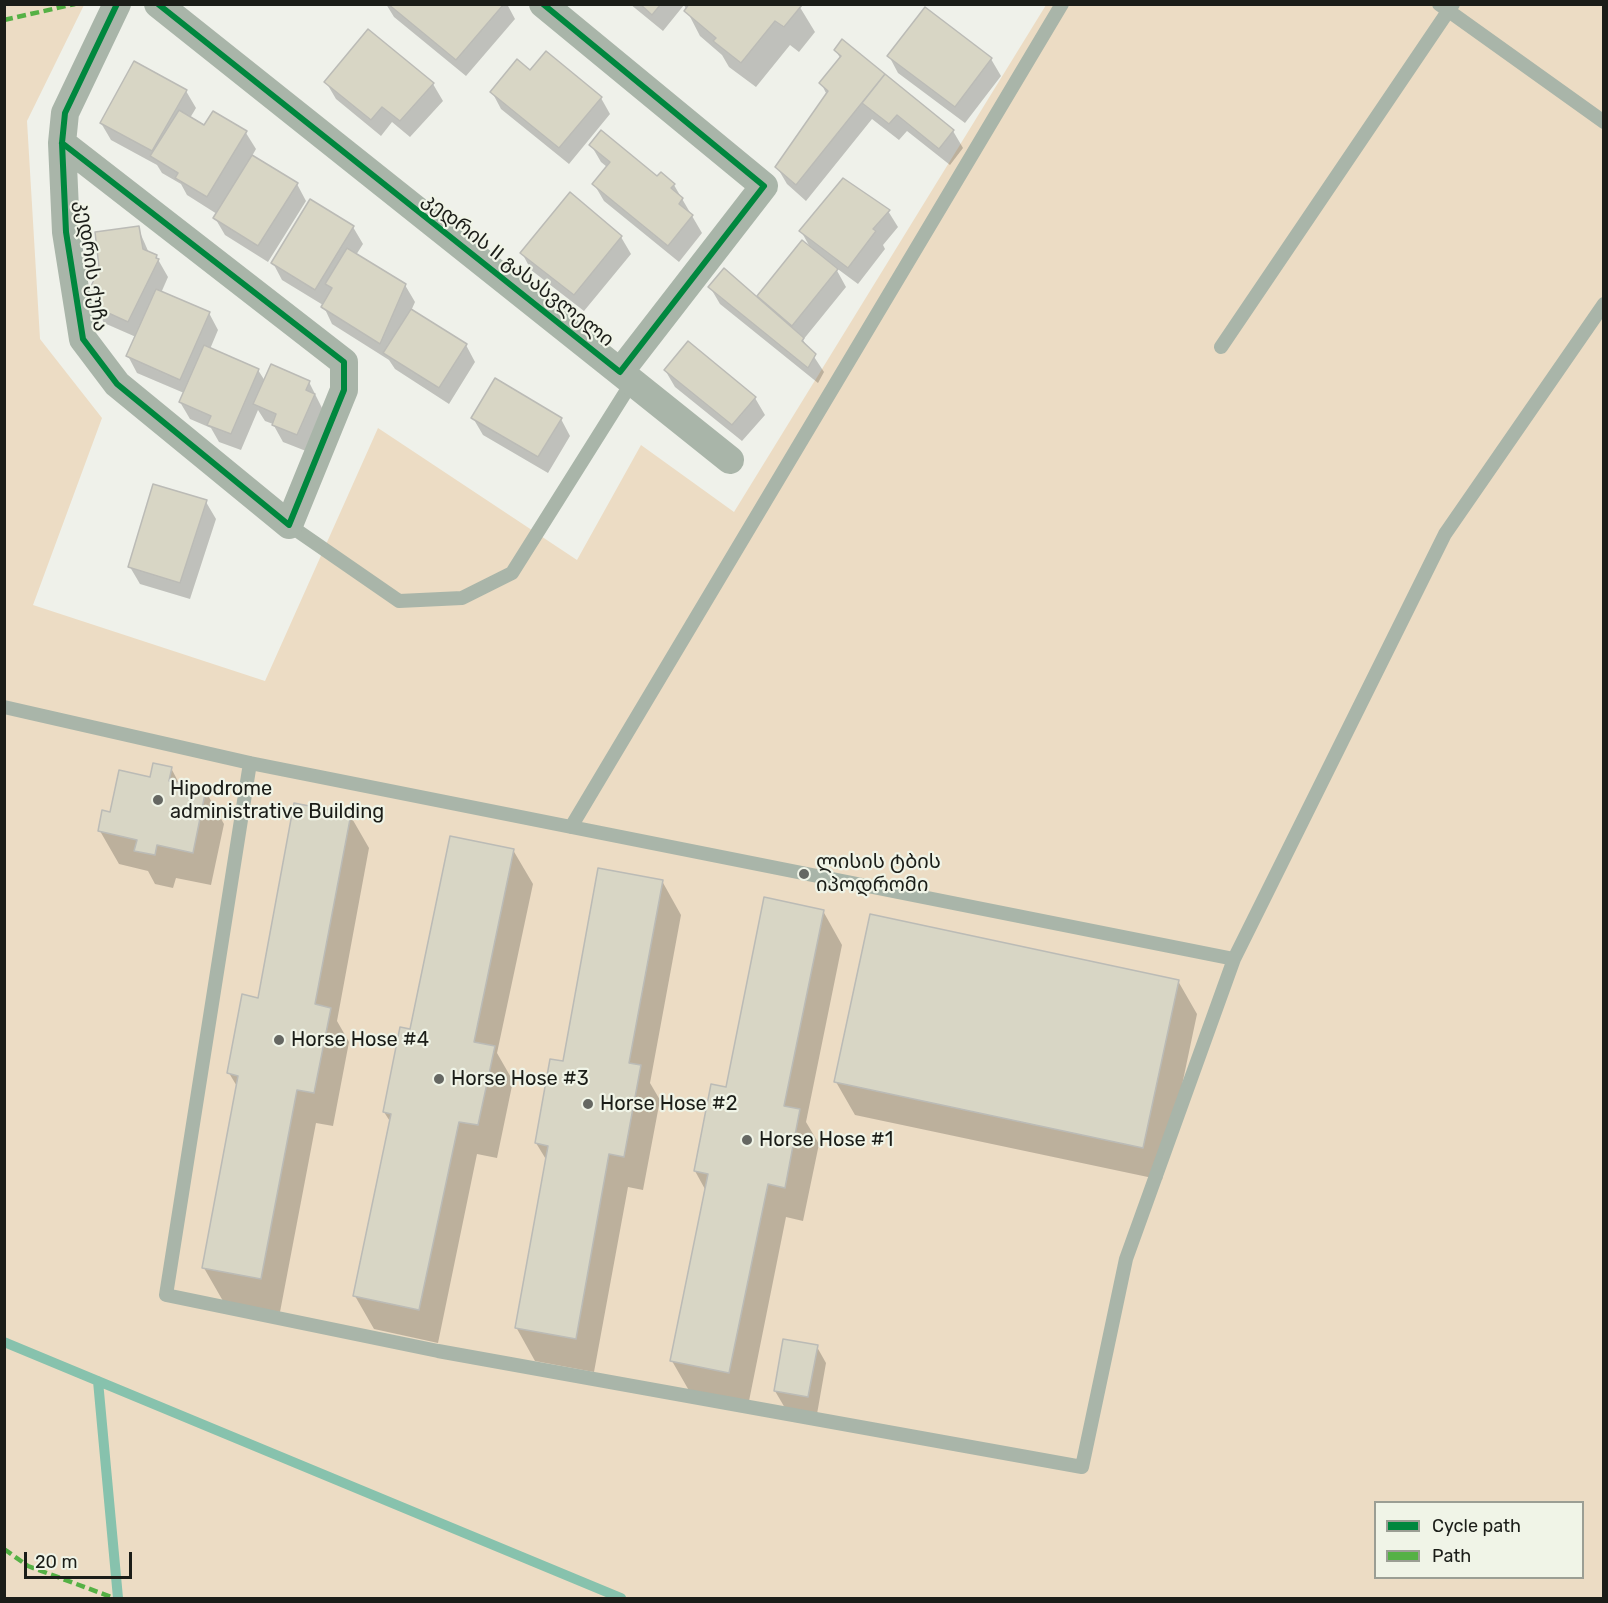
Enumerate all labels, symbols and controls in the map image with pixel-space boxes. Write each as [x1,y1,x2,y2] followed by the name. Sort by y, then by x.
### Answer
[417,188,619,352] street label: კედრის II გასასვლელი
[70,199,112,333] street label: კედრის ქუჩა
[170,777,384,824] place label: Hipodrome administrative Building
[151,793,165,807] marker: Hipodrome administrative Building
[816,850,941,897] place label: ლისის ტბის იპოდრომი
[797,867,811,881] marker: ლისის ტბის იპოდრომი
[291,1028,429,1052] place label: Horse Hose #4
[272,1033,286,1047] marker: Horse Hose #4
[451,1067,589,1091] place label: Horse Hose #3
[432,1072,446,1086] marker: Horse Hose #3
[600,1092,737,1116] place label: Horse Hose #2
[581,1097,595,1111] marker: Horse Hose #2
[759,1128,893,1152] place label: Horse Hose #1
[740,1133,754,1147] marker: Horse Hose #1
[1374,1501,1584,1579] legend
[1432,1515,1521,1537] text: Cycle path
[27,1540,135,1578] scale bar
[1432,1545,1471,1567] text: Path
[35,1551,77,1573] text: 20 m

